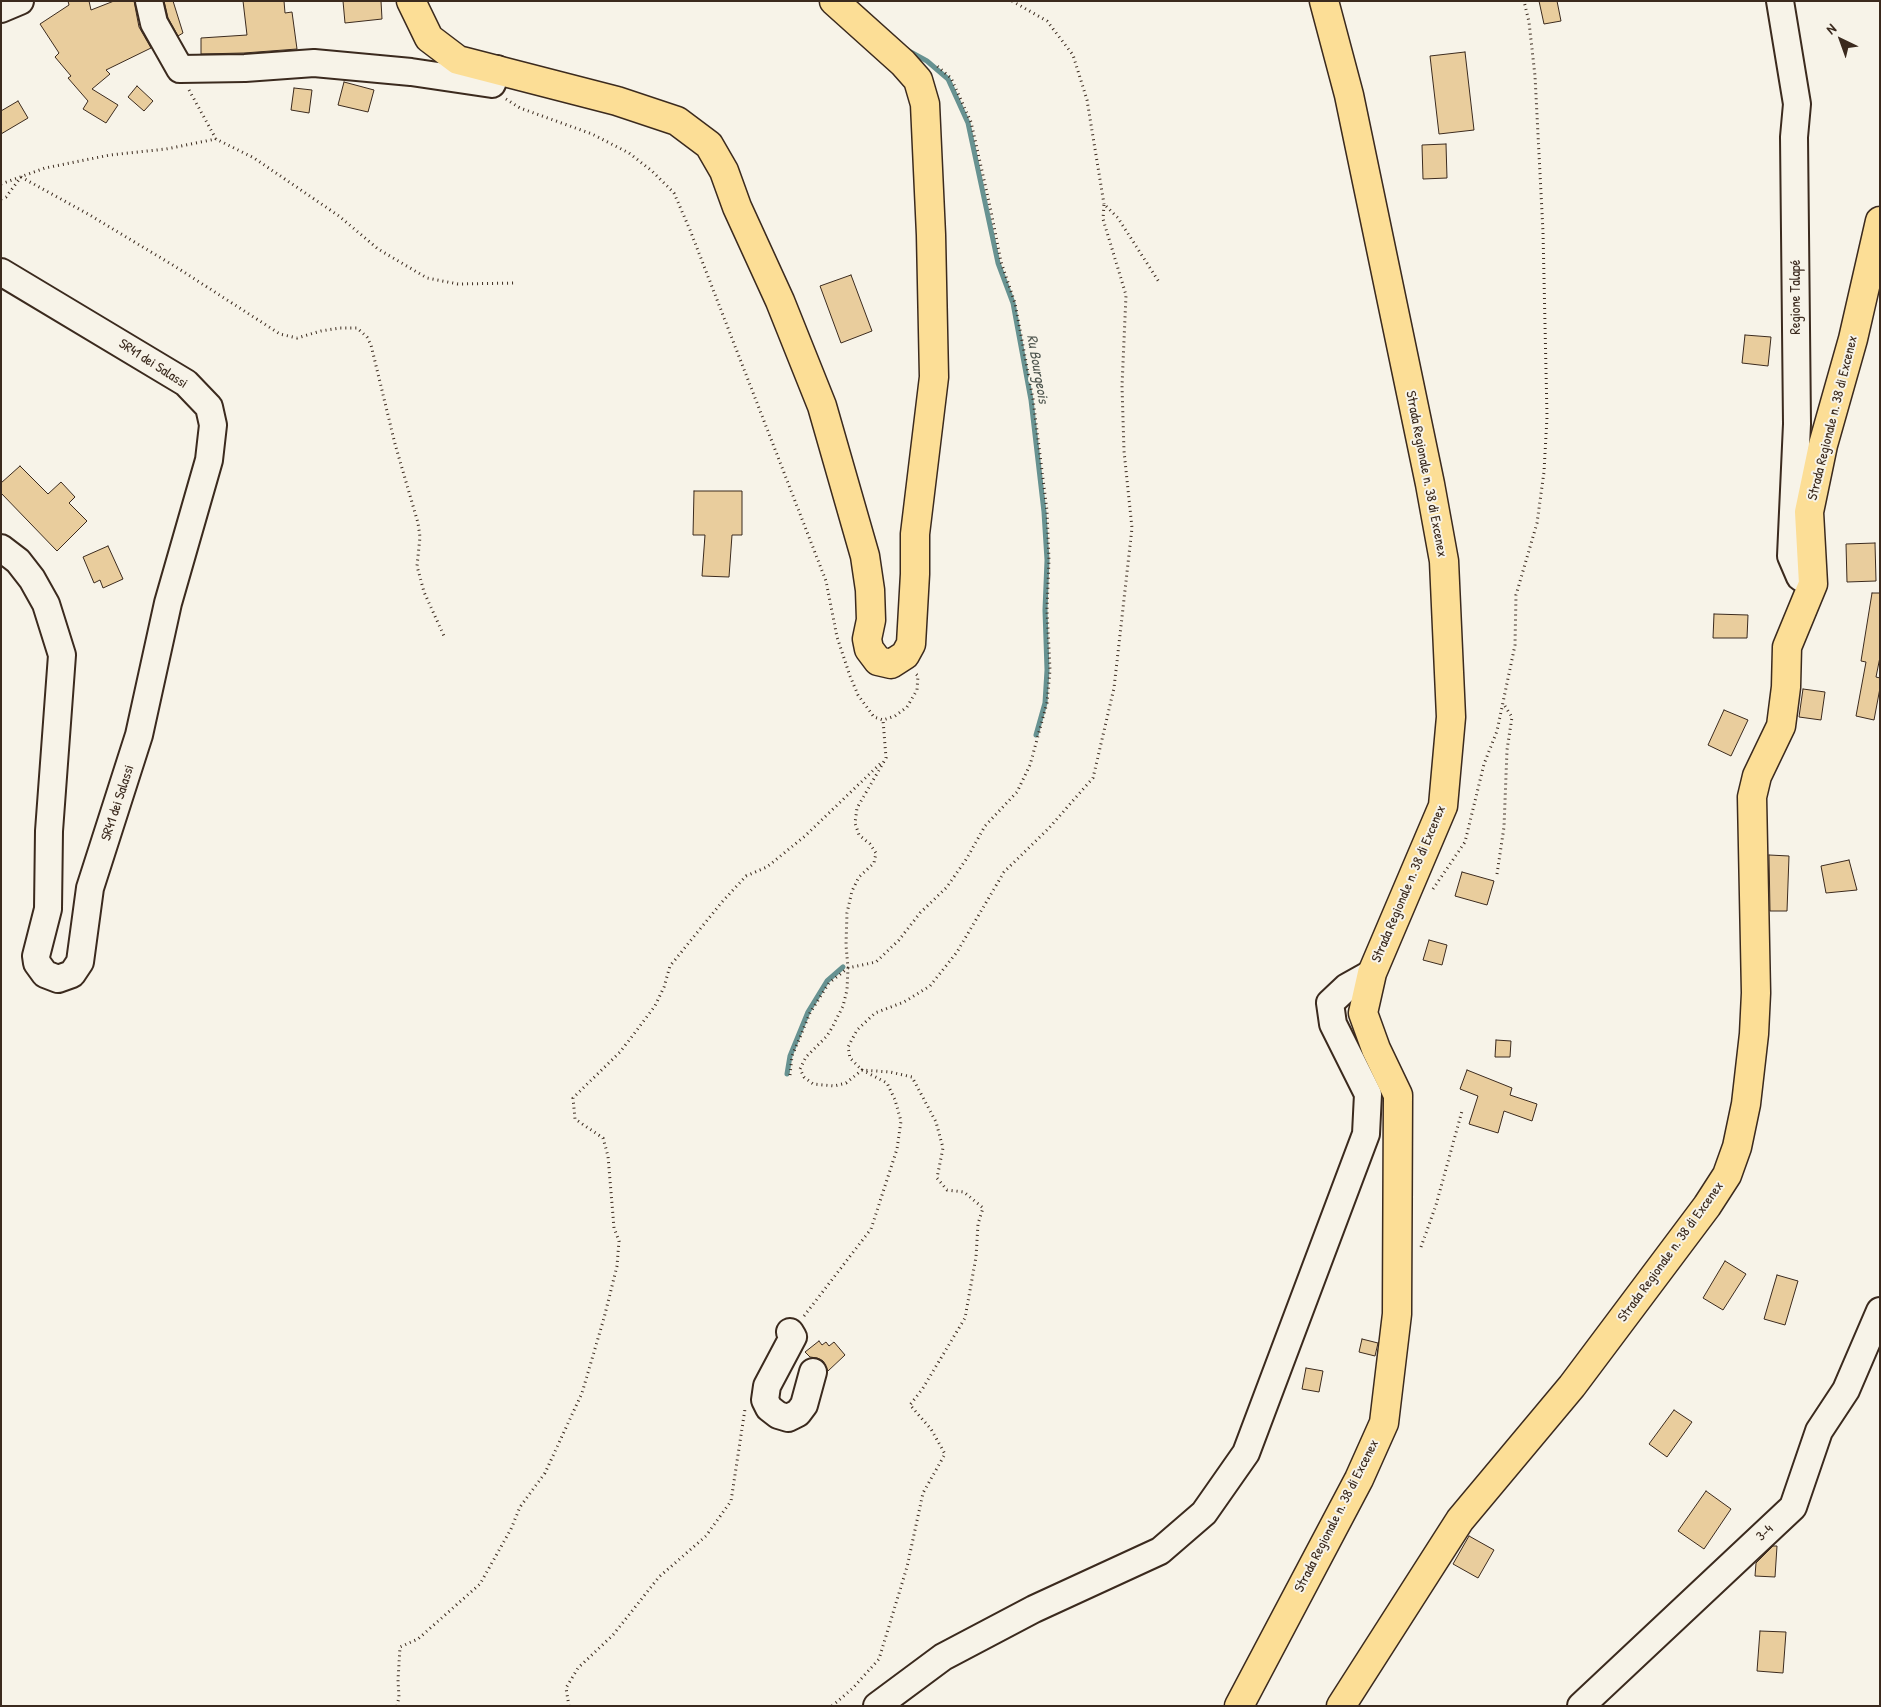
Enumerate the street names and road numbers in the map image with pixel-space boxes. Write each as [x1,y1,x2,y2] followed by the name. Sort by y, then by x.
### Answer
[1788,260,1804,334] street label: Regione Talapé
[1804,334,1862,502] street label: Strada Regionale n. 38 di Excenex
[115,336,191,392] street label: SR41 dei Salassi
[1402,389,1450,559] street label: Strada Regionale n. 38 di Excenex
[98,763,138,843] street label: SR41 dei Salassi
[1368,803,1450,965] street label: Strada Regionale n. 38 di Excenex
[1615,1179,1727,1325] street label: Strada Regionale n. 38 di Excenex
[1291,1437,1383,1595] street label: Strada Regionale n. 38 di Excenex
[1753,1521,1777,1545] street label: 3-4

